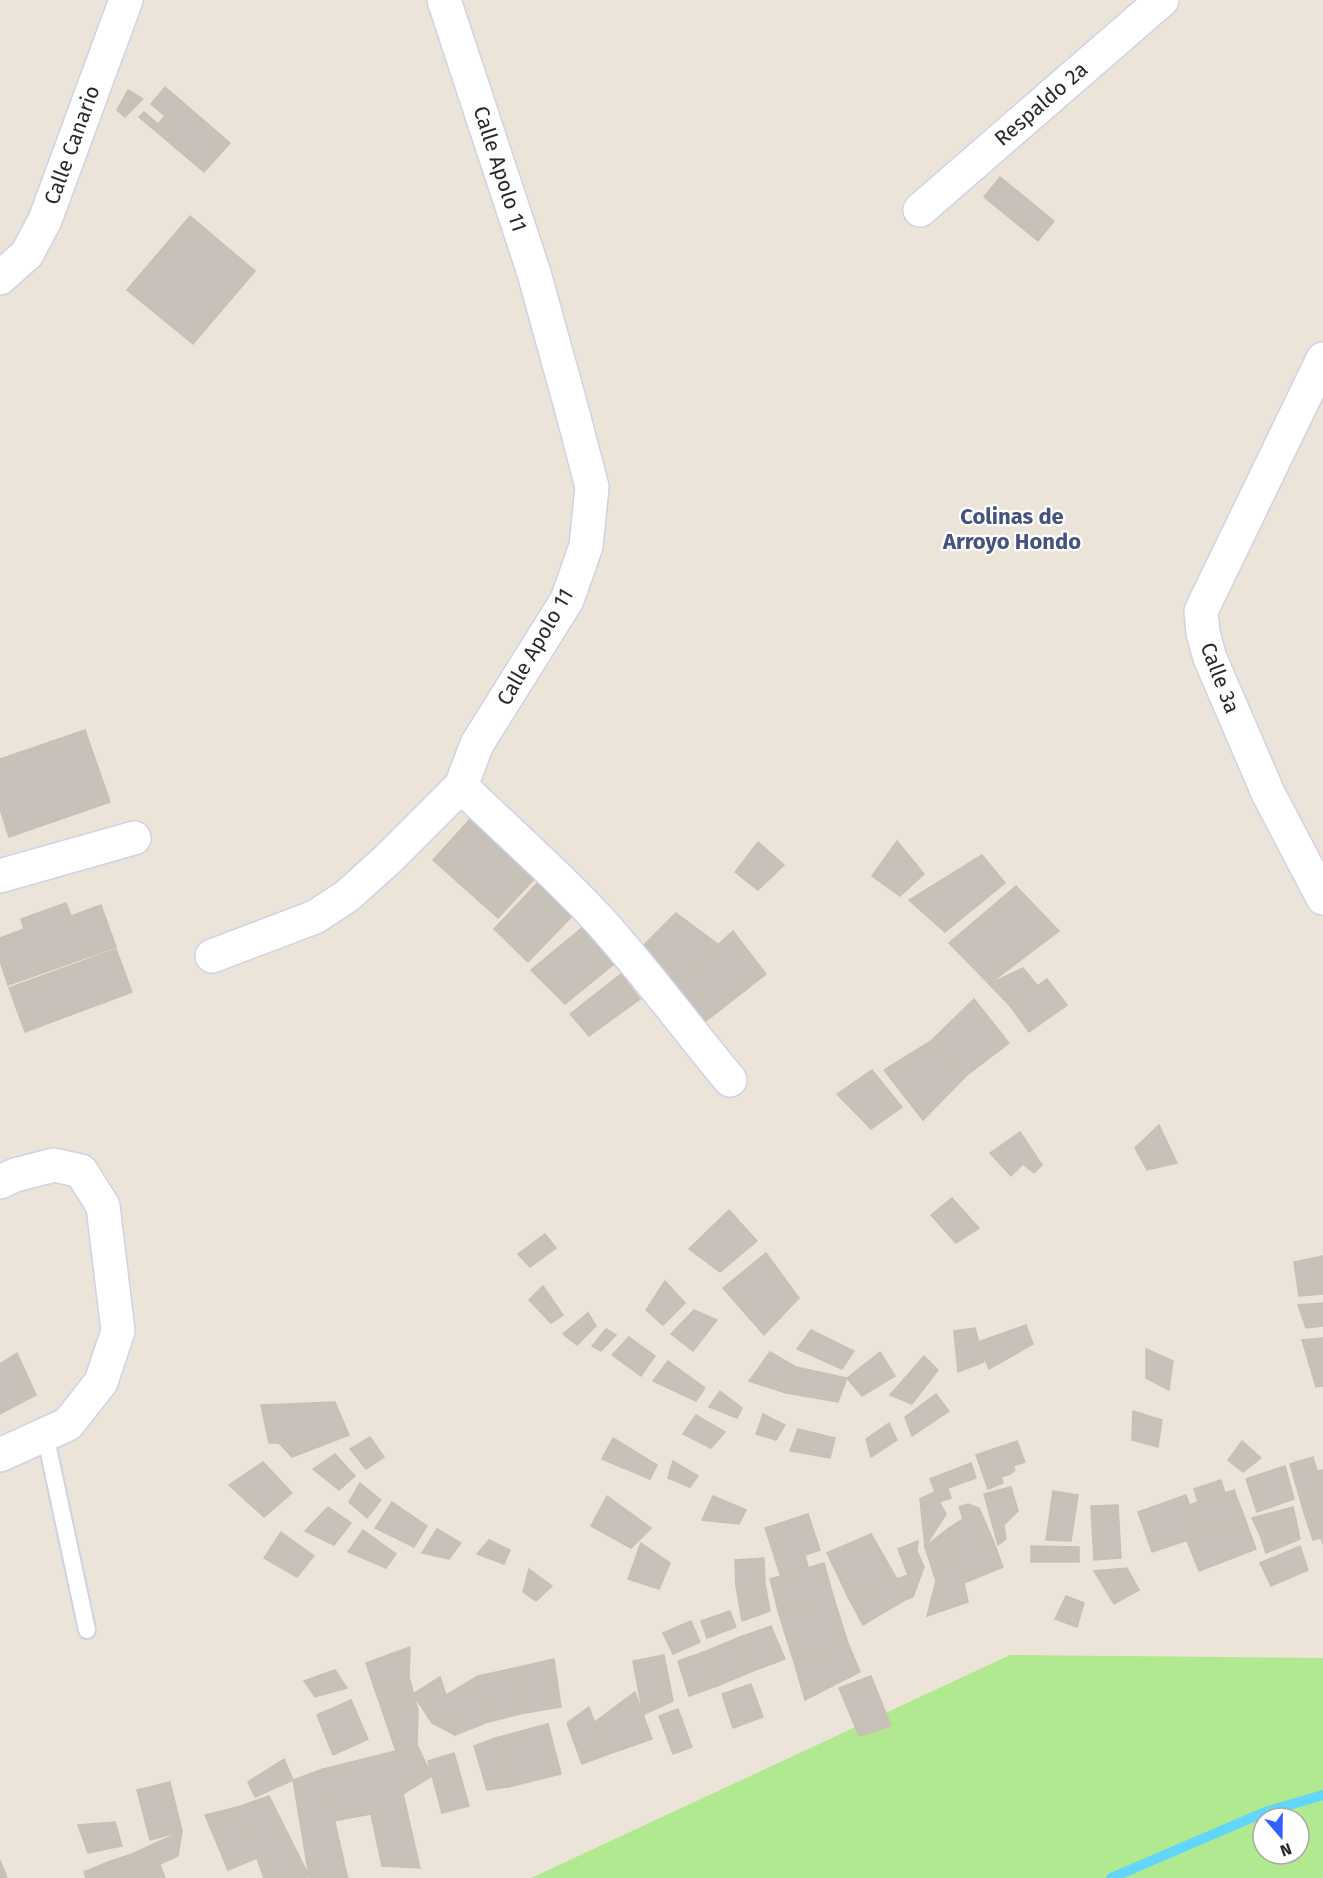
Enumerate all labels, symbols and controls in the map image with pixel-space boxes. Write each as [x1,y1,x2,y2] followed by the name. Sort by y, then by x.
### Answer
[989,56,1093,152] street label: Respaldo 2a
[38,82,106,208] street label: Calle Canario
[467,103,533,235] street label: Calle Apolo 11
[942,503,1081,555] district label: Colinas de Arroyo Hondo
[491,584,579,710] street label: Calle Apolo 11
[1195,639,1245,717] street label: Calle 3a
[1251,1806,1311,1866] north arrow
[1278,1839,1294,1860] text: N

